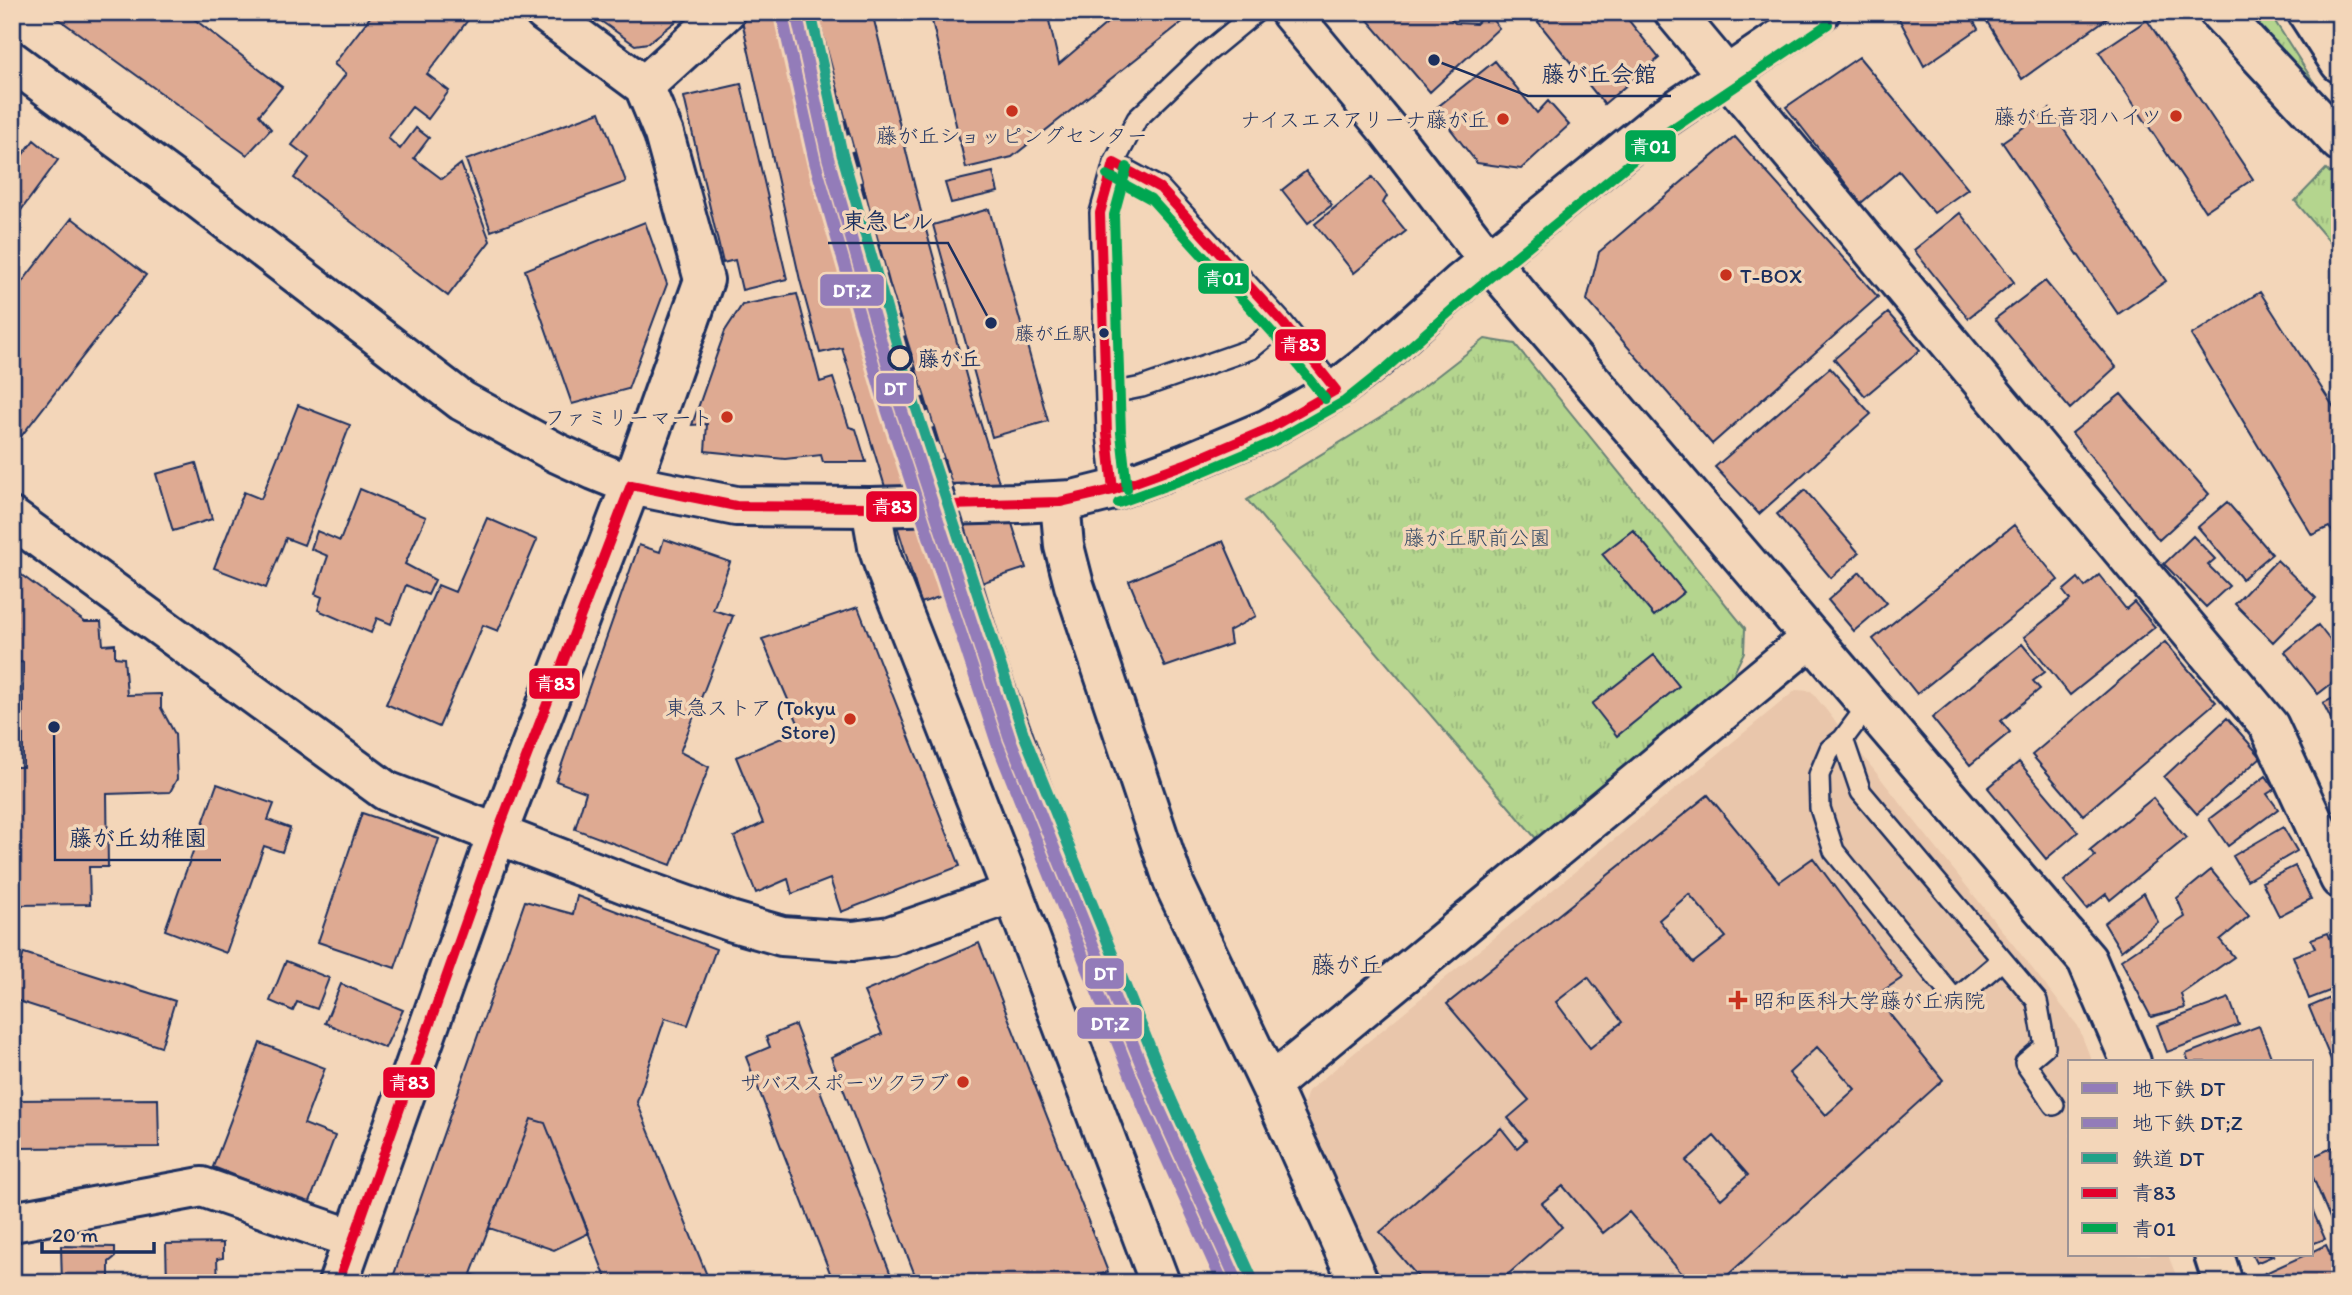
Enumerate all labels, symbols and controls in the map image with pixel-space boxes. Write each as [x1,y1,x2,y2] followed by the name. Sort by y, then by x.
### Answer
[1528,52,1671,96] callout: 藤が丘会館
[1542,60,1657,88] text: 藤が丘会館
[1004,103,1020,119] marker: 藤が丘ショッピングセンター
[1994,104,2162,129] place label: 藤が丘音羽ハイツ
[1240,107,1489,132] place label: ナイスエスアリーナ藤が丘
[2168,108,2184,124] marker: 藤が丘音羽ハイツ
[1495,111,1511,127] marker: ナイスエスアリーナ藤が丘
[876,123,1148,148] place label: 藤が丘ショッピングセンター
[1624,129,1677,163] line badge: 青01
[1630,135,1670,158] text: 青01
[828,199,948,243] callout: 東急ビル
[842,207,934,235] text: 東急ビル
[1197,262,1250,295] line badge: 青01
[1740,263,1803,288] place label: T-BOX
[1203,267,1243,290] text: 青01
[1718,267,1734,283] marker: T-BOX
[819,273,885,307] line badge: DT;Z
[833,279,872,302] text: DT;Z
[1015,322,1091,345] place label: 藤が丘駅
[1097,326,1111,340] marker: 藤が丘駅
[1274,328,1327,362] line badge: 青83
[1280,333,1320,356] text: 青83
[888,346,912,370] marker: 藤が丘
[918,346,981,371] place label: 藤が丘
[875,372,915,405] line badge: DT
[883,377,907,400] text: DT
[545,405,713,430] place label: ファミリーマート
[719,409,735,425] marker: ファミリーマート
[865,490,918,523] line badge: 青83
[872,495,912,518] text: 青83
[1404,525,1551,550] park label: 藤が丘駅前公園
[528,667,581,700] line badge: 青83
[535,672,575,695] text: 青83
[665,695,836,744] place label: 東急ストア (Tokyu Store)
[842,711,858,727] marker: 東急ストア (Tokyu Store)
[55,816,221,860] callout: 藤が丘幼稚園
[69,824,207,852] text: 藤が丘幼稚園
[1311,950,1383,979] district label: 藤が丘
[1084,957,1125,990] line badge: DT
[1093,962,1117,985] text: DT
[1754,988,1985,1013] place label: 昭和医科大学藤が丘病院
[1728,990,1748,1010] marker: 昭和医科大学藤が丘病院
[1076,1006,1143,1040] line badge: DT;Z
[1091,1012,1130,1035] text: DT;Z
[2068,1060,2314,1256] legend
[382,1066,436,1099] line badge: 青83
[739,1070,949,1095] place label: ザバススポーツクラブ
[389,1071,429,1094] text: 青83
[955,1074,971,1090] marker: ザバススポーツクラブ
[2132,1076,2226,1101] text: 地下鉄 DT
[2132,1110,2243,1135] text: 地下鉄 DT;Z
[2132,1146,2205,1171] text: 鉄道 DT
[2132,1180,2176,1205] text: 青83
[42,1211,154,1255] scale bar
[2132,1216,2176,1241] text: 青01
[52,1222,99,1247] text: 20 m

